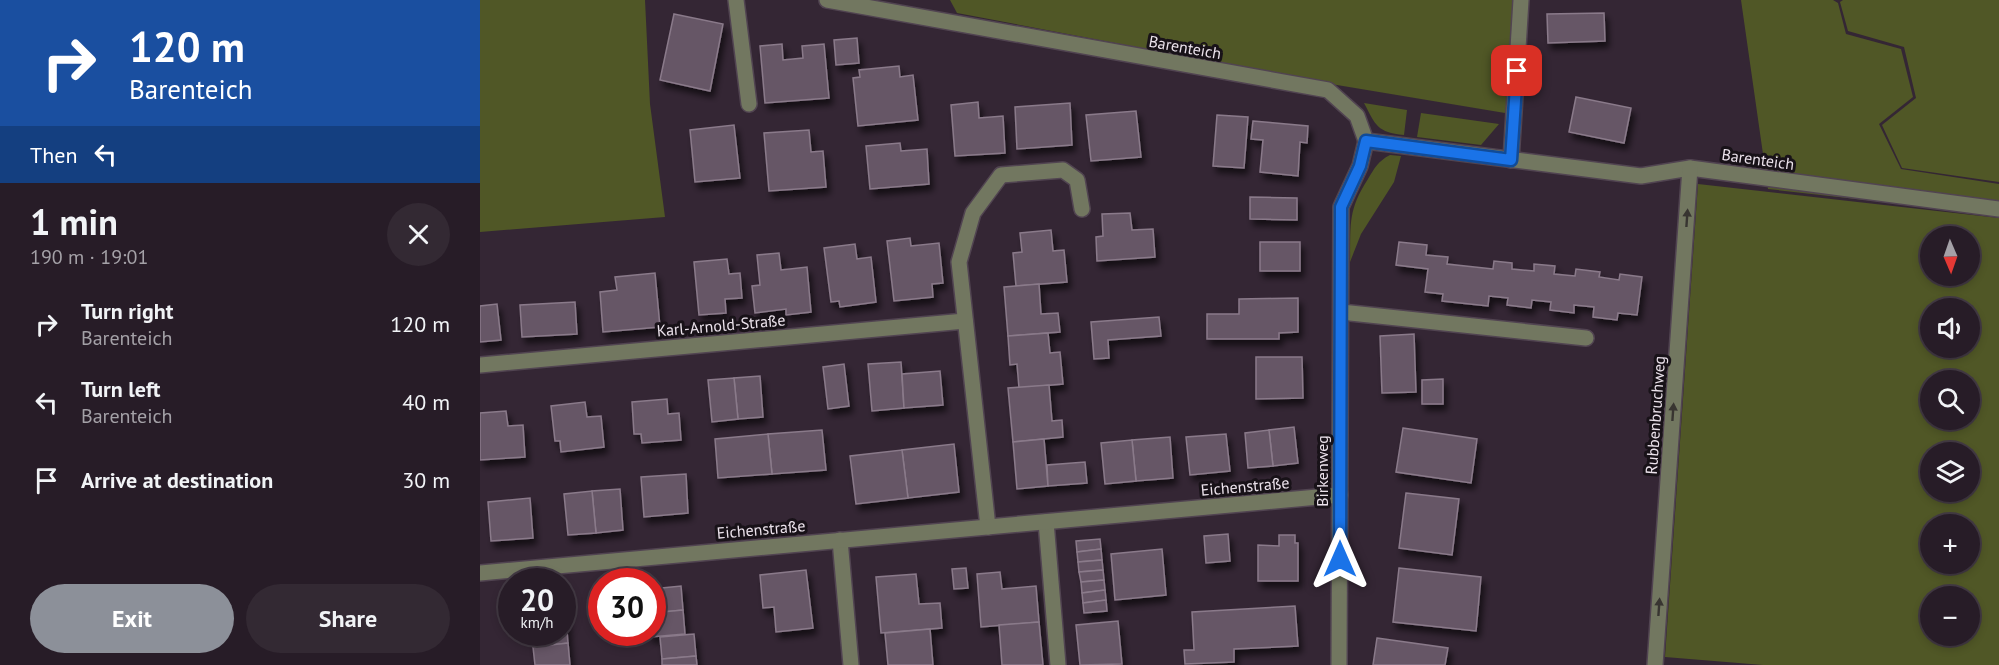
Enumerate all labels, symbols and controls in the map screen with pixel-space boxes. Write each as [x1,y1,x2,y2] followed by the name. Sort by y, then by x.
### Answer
[129,19,245,74] text: 120 m
[30,24,108,102] icon: right
[1147,31,1223,63] street label: Barenteich
[1491,45,1542,96] pin
[1500,54,1533,87] icon: arrive
[129,72,253,106] text: Barenteich
[89,138,122,171] icon: left
[30,141,77,169] text: Then
[1720,144,1796,174] street label: Barenteich
[30,198,118,245] text: 1 min
[387,203,450,266] button: close
[1682,208,1691,227] one-way arrow
[1920,226,1980,286] north arrow
[1920,226,1980,646] map controls
[30,244,148,270] text: 190 m · 19:01
[81,297,173,325] text: Turn right
[1920,298,1980,358] button: sound
[30,308,63,341] icon: right
[656,309,786,341] street label: Karl-Arnold-Straße
[390,310,450,338] text: 120 m
[81,325,173,351] text: Barenteich
[1641,355,1669,475] street label: Rubbenbruchweg
[1920,370,1980,430] button: search
[81,375,161,403] text: Turn left
[30,386,63,419] icon: left
[402,388,450,416] text: 40 m
[81,403,173,429] text: Barenteich
[1668,403,1678,422] one-way arrow
[1312,435,1332,507] street label: Birkenweg
[1920,442,1980,502] button: layers
[30,464,63,497] icon: arrive
[81,466,273,494] text: Arrive at destination
[402,466,450,494] text: 30 m
[1200,472,1290,500] street label: Eichenstraße
[1920,514,1980,574] button: +
[716,515,806,543] street label: Eichenstraße
[1308,527,1372,591] position arrow
[588,568,666,646] speed limit sign: 30
[520,580,554,619] text: 20
[30,584,234,653] button: Exit
[246,584,450,653] button: Share
[1920,586,1980,646] button: −
[1654,597,1664,616] one-way arrow
[521,613,553,632] text: km/h

